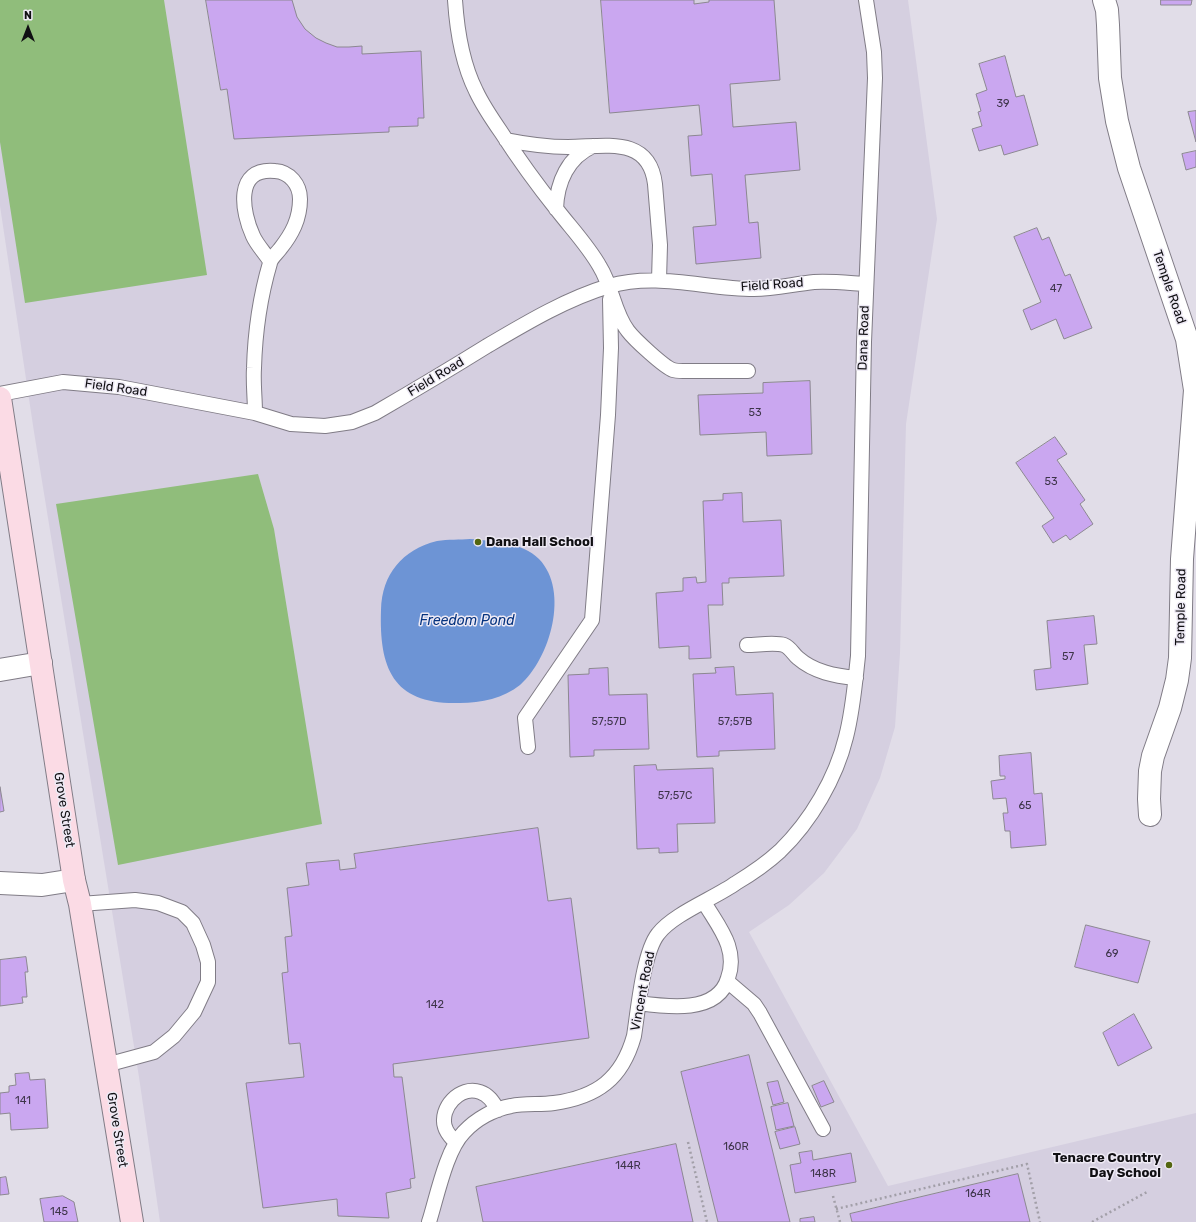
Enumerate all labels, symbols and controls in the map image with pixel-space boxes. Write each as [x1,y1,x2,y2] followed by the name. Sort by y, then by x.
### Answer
[8,8,48,48] north arrow
[24,9,32,22] text: N
[996,97,1010,111] house number: 39
[1149,248,1189,326] street label: Temple Road
[740,275,804,295] street label: Field Road
[1050,282,1062,296] house number: 47
[855,305,873,371] street label: Dana Road
[405,354,467,400] street label: Field Road
[84,376,148,400] street label: Field Road
[748,406,762,420] house number: 53
[1044,475,1058,489] house number: 53
[486,534,594,550] place label: Dana Hall School
[473,537,483,547] marker: Dana Hall School
[1173,568,1189,646] street label: Temple Road
[420,613,514,629] water label: Freedom Pond
[1062,650,1074,664] house number: 57
[592,715,626,729] house number: 57;57D
[718,715,752,729] house number: 57;57B
[50,771,78,849] street label: Grove Street
[658,789,692,803] house number: 57;57C
[1018,799,1032,813] house number: 65
[1105,947,1119,961] house number: 69
[628,950,658,1032] street label: Vincent Road
[426,998,444,1012] house number: 142
[103,1091,131,1169] street label: Grove Street
[15,1094,31,1108] house number: 141
[723,1140,749,1154] house number: 160R
[1053,1150,1161,1181] place label: Tenacre Country Day School
[615,1159,641,1173] house number: 144R
[1164,1160,1174,1170] marker: Tenacre Country Day School
[810,1167,836,1181] house number: 148R
[965,1187,991,1201] house number: 164R
[50,1205,68,1219] house number: 145

